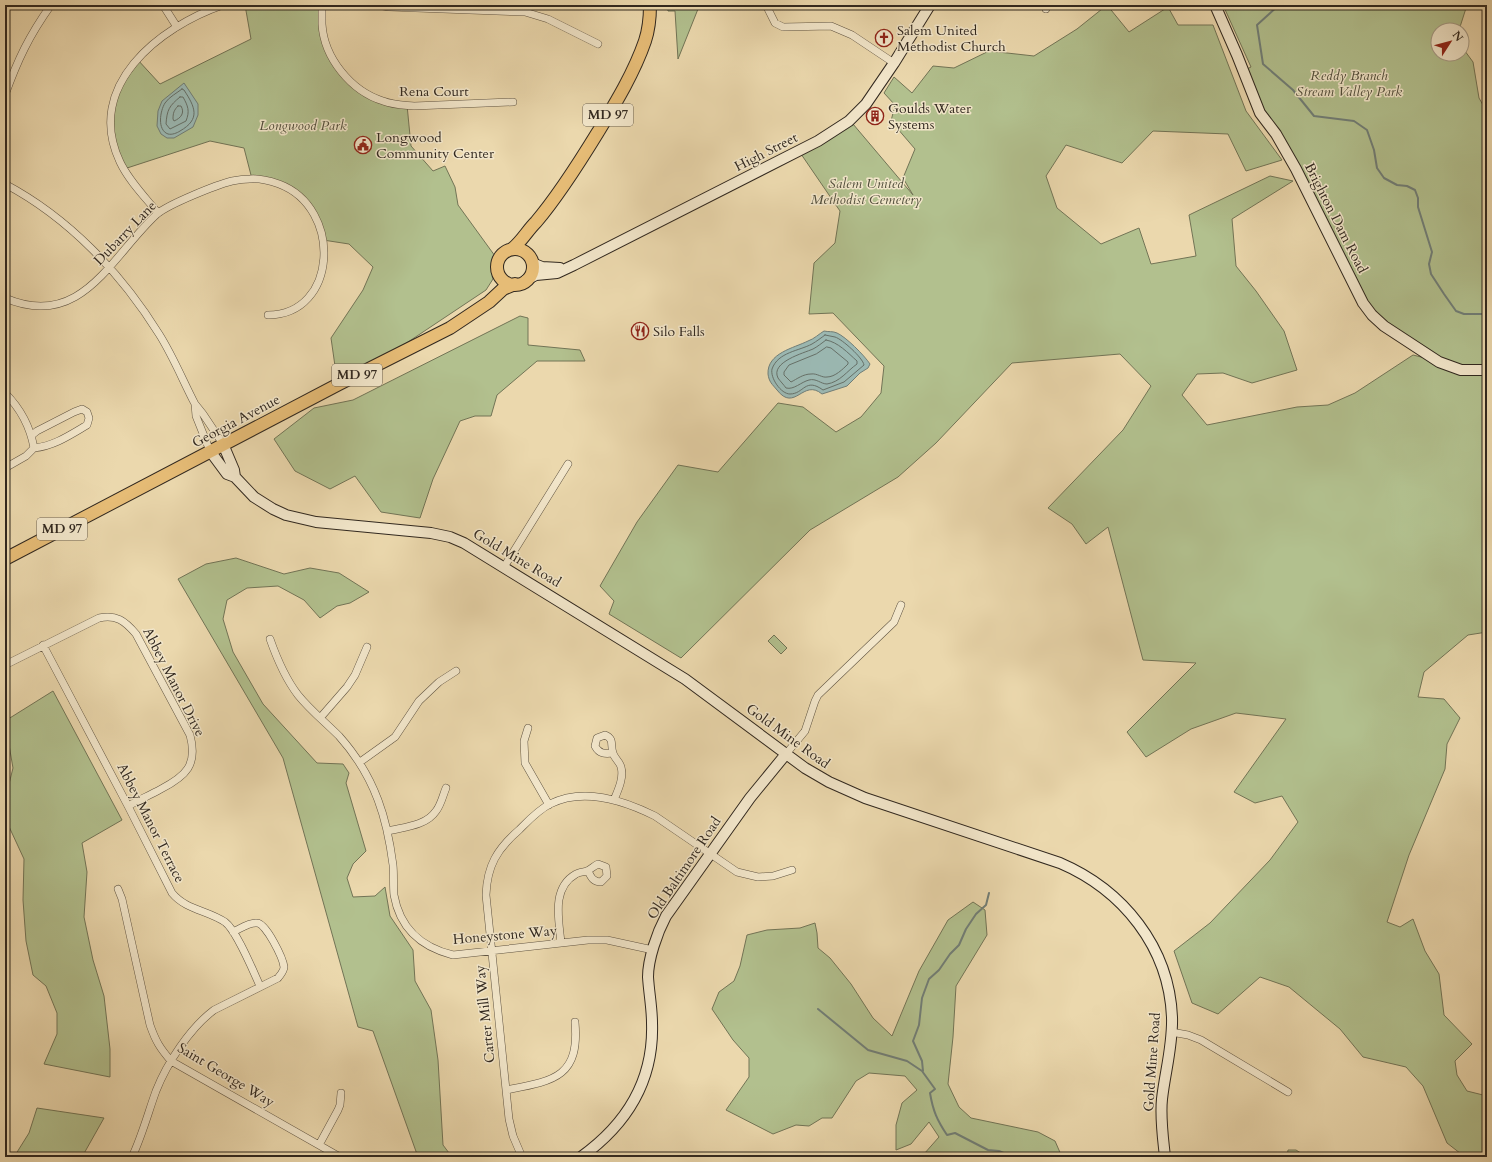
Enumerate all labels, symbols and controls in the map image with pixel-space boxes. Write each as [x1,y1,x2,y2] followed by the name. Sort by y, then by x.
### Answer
[897,21,1006,56] place label: Salem United Methodist Church
[1430,22,1470,62] north arrow
[874,28,894,48] church icon: Salem United Methodist Church
[1449,28,1467,45] text: N
[1296,66,1402,101] park label: Reddy Branch Stream Valley Park
[399,82,469,101] street label: Rena Court
[888,99,972,134] place label: Goulds Water Systems
[583,104,633,126] road number: MD 97
[865,106,885,126] building icon: Goulds Water Systems
[259,116,347,135] park label: Longwood Park
[376,128,495,163] place label: Longwood Community Center
[731,128,801,176] street label: High Street
[353,135,373,155] public building icon: Longwood Community Center
[1300,160,1372,277] street label: Brighton Dam Road
[810,174,922,209] park label: Salem United Methodist Cemetery
[89,197,161,269] street label: Dubarry Lane
[630,321,650,341] restaurant icon: Silo Falls
[653,322,705,341] place label: Silo Falls
[332,364,382,386] road number: MD 97
[189,390,283,452] street label: Georgia Avenue
[37,518,87,540] road number: MD 97
[470,524,565,592] street label: Gold Mine Road
[138,624,210,740] street label: Abbey Manor Drive
[742,699,834,773] street label: Gold Mine Road
[113,760,189,886] street label: Abbey Manor Terrace
[643,813,726,923] street label: Old Baltimore Road
[452,921,559,949] street label: Honeystone Way
[470,963,500,1064] street label: Carter Mill Way
[1139,1011,1165,1112] street label: Gold Mine Road
[174,1038,279,1112] street label: Saint George Way

